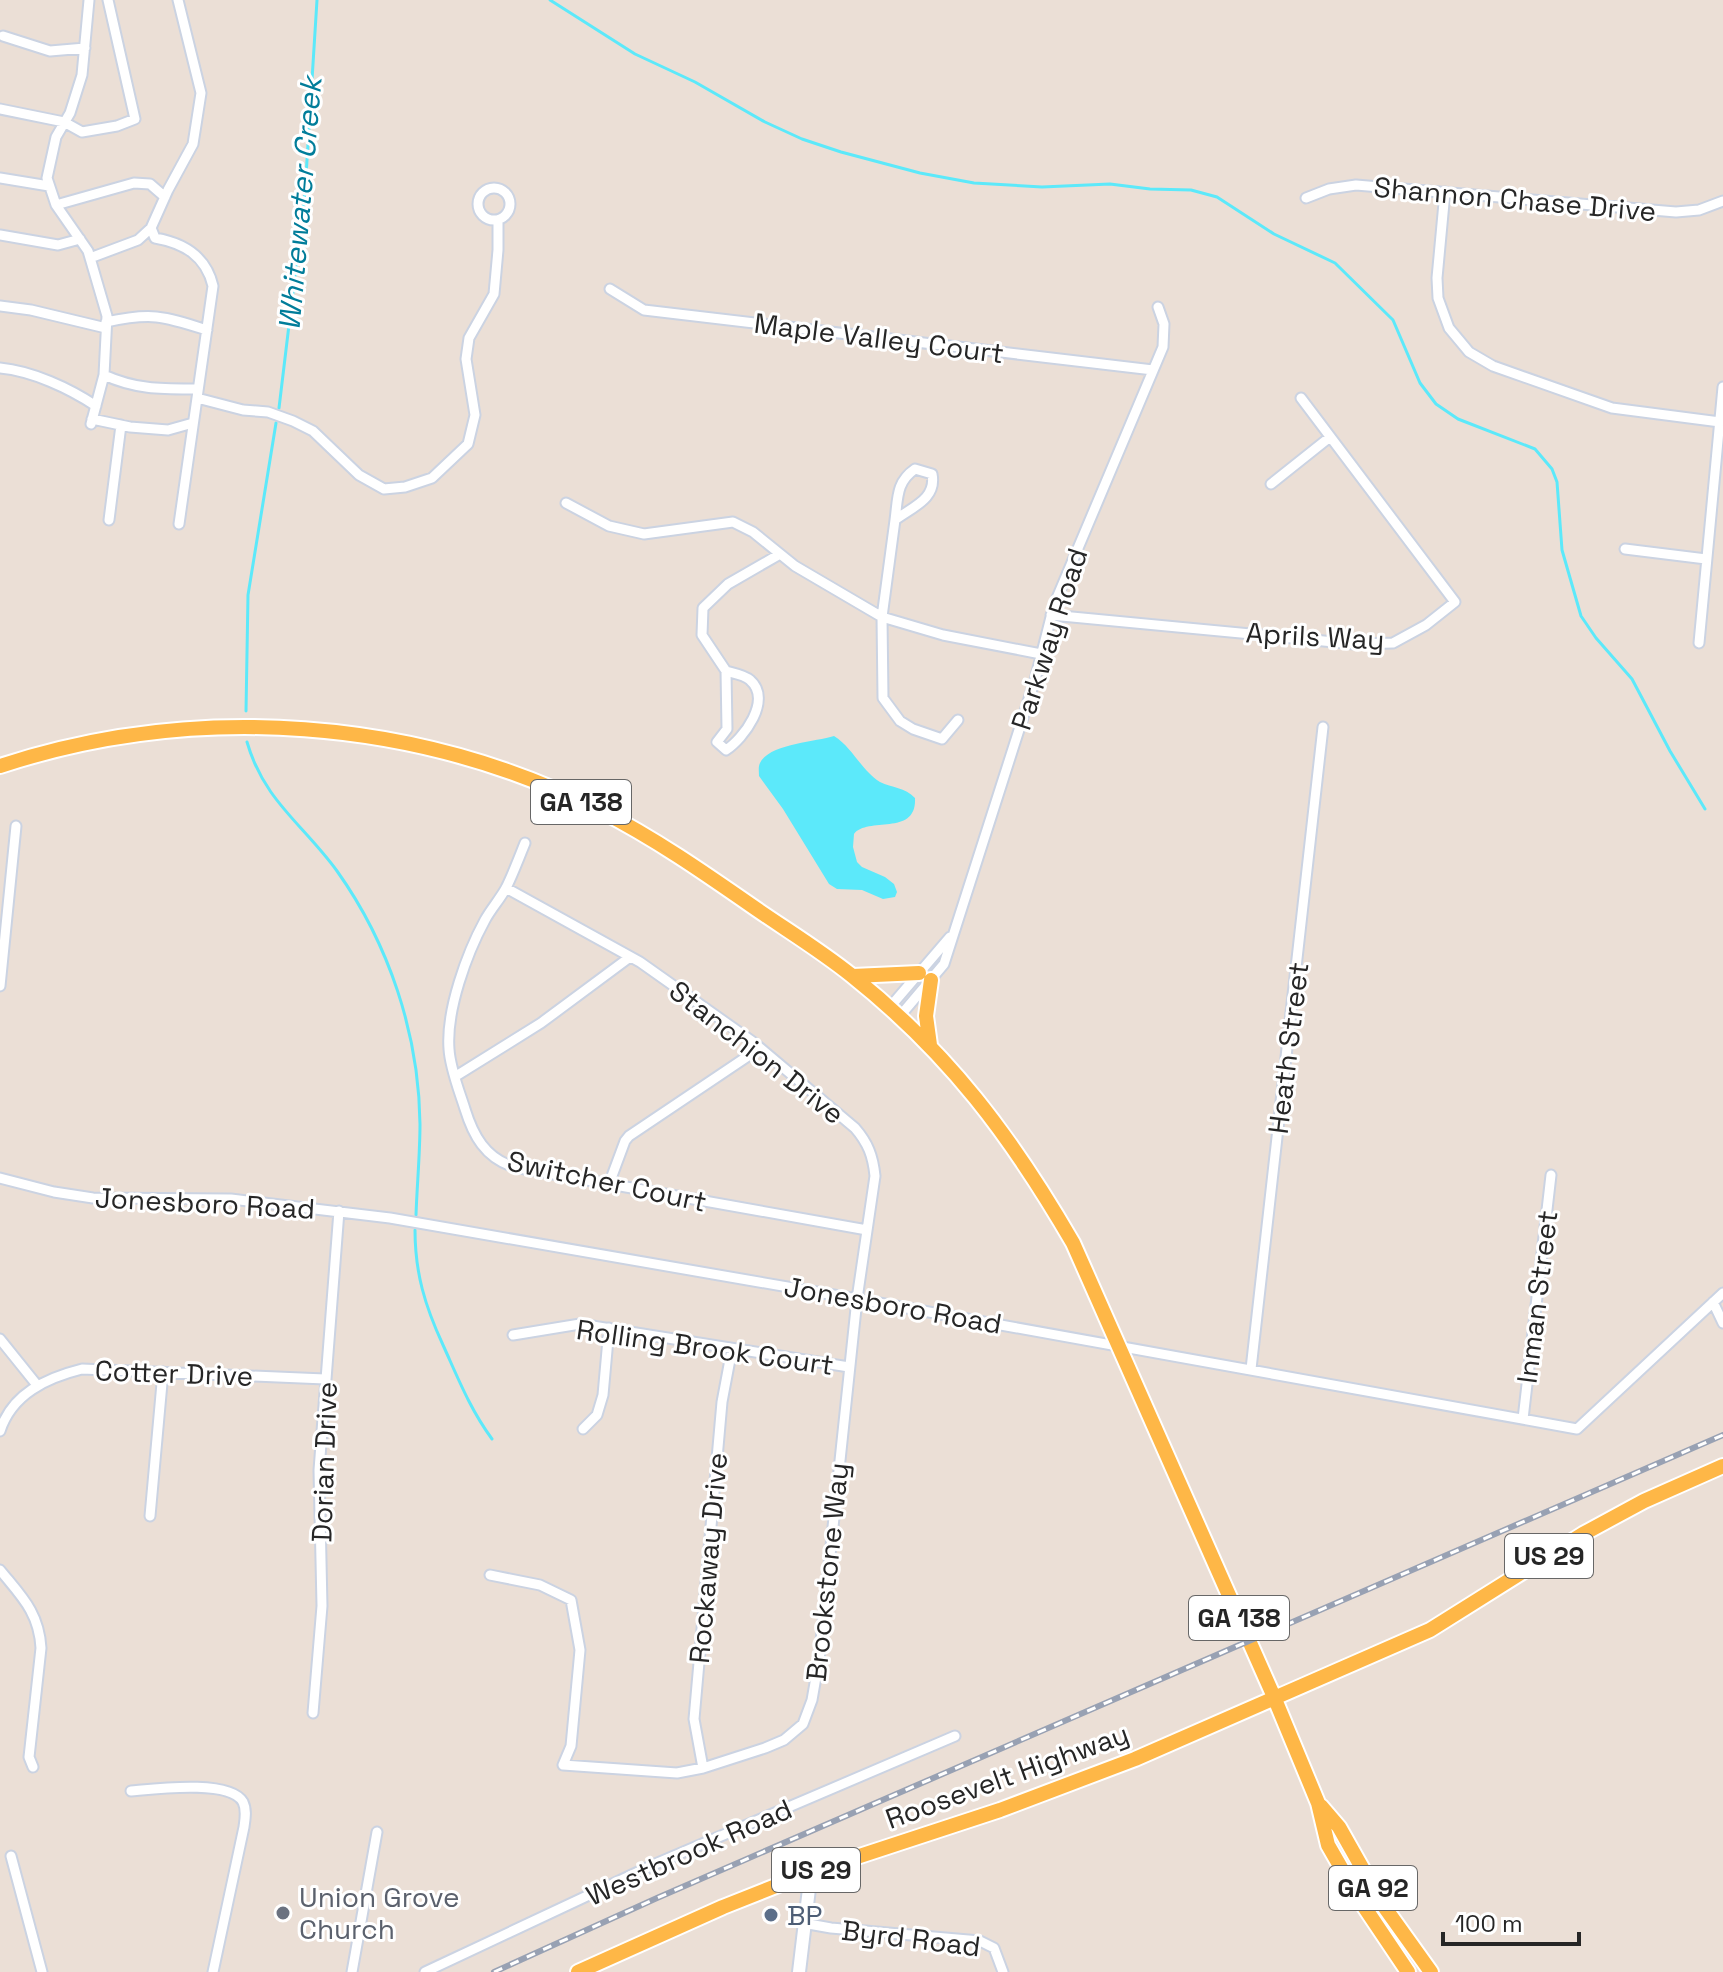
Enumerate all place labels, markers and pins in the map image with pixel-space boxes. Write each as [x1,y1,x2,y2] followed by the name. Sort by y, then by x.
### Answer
[299,1879,460,1947] place label: Union Grove Church
[787,1897,822,1933] place label: BP
[274,1904,292,1922] marker: Union Grove Church
[762,1906,780,1924] marker: BP

